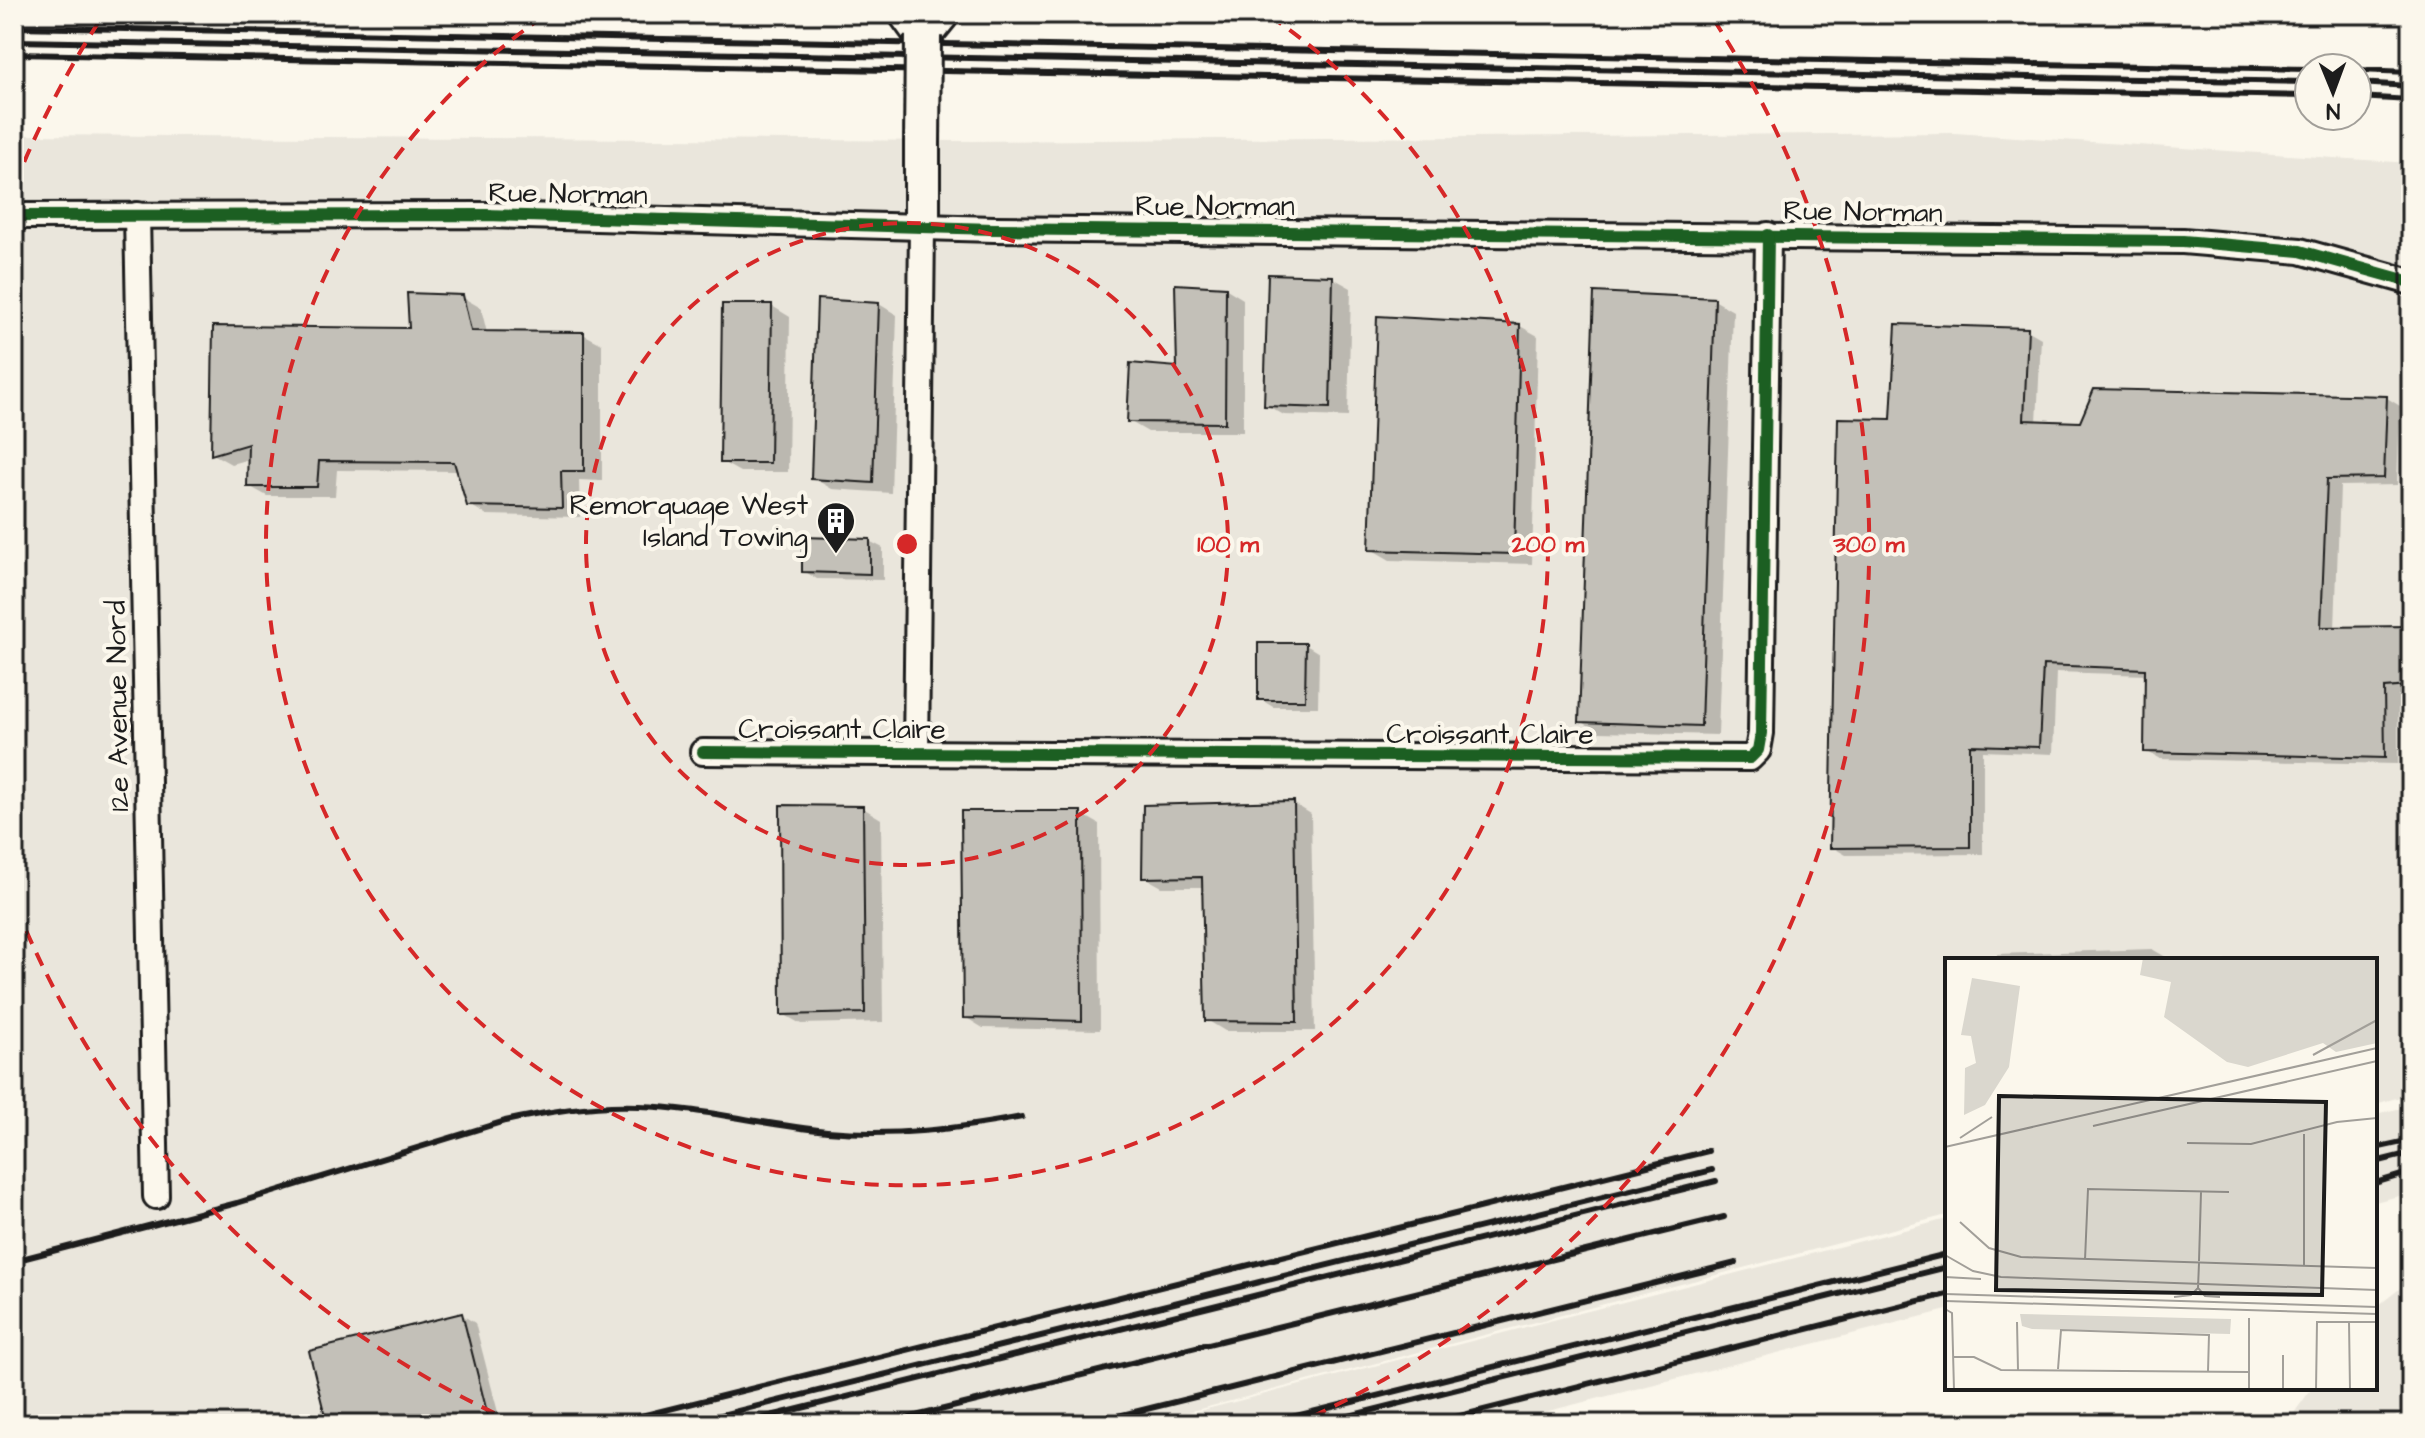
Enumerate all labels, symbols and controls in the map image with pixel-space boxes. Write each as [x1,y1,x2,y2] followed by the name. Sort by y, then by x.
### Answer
[2293,52,2373,132] north arrow
[2326,95,2340,126] text: N
[488,173,648,215] street label: Rue Norman
[1135,187,1295,226] street label: Rue Norman
[1783,191,1943,233] street label: Rue Norman
[569,486,809,558] place label: Remorquage West Island Towing
[815,500,857,555] building icon: Remorquage West Island Towing
[1197,528,1259,562] text: 100 m
[1511,528,1584,562] text: 200 m
[1833,528,1905,562] text: 300 m
[893,530,921,558] centre of rings
[97,600,139,812] street label: 12e Avenue Nord
[738,710,946,749] street label: Croissant Claire
[1386,715,1594,754] street label: Croissant Claire
[1945,958,2377,1390] inset map

